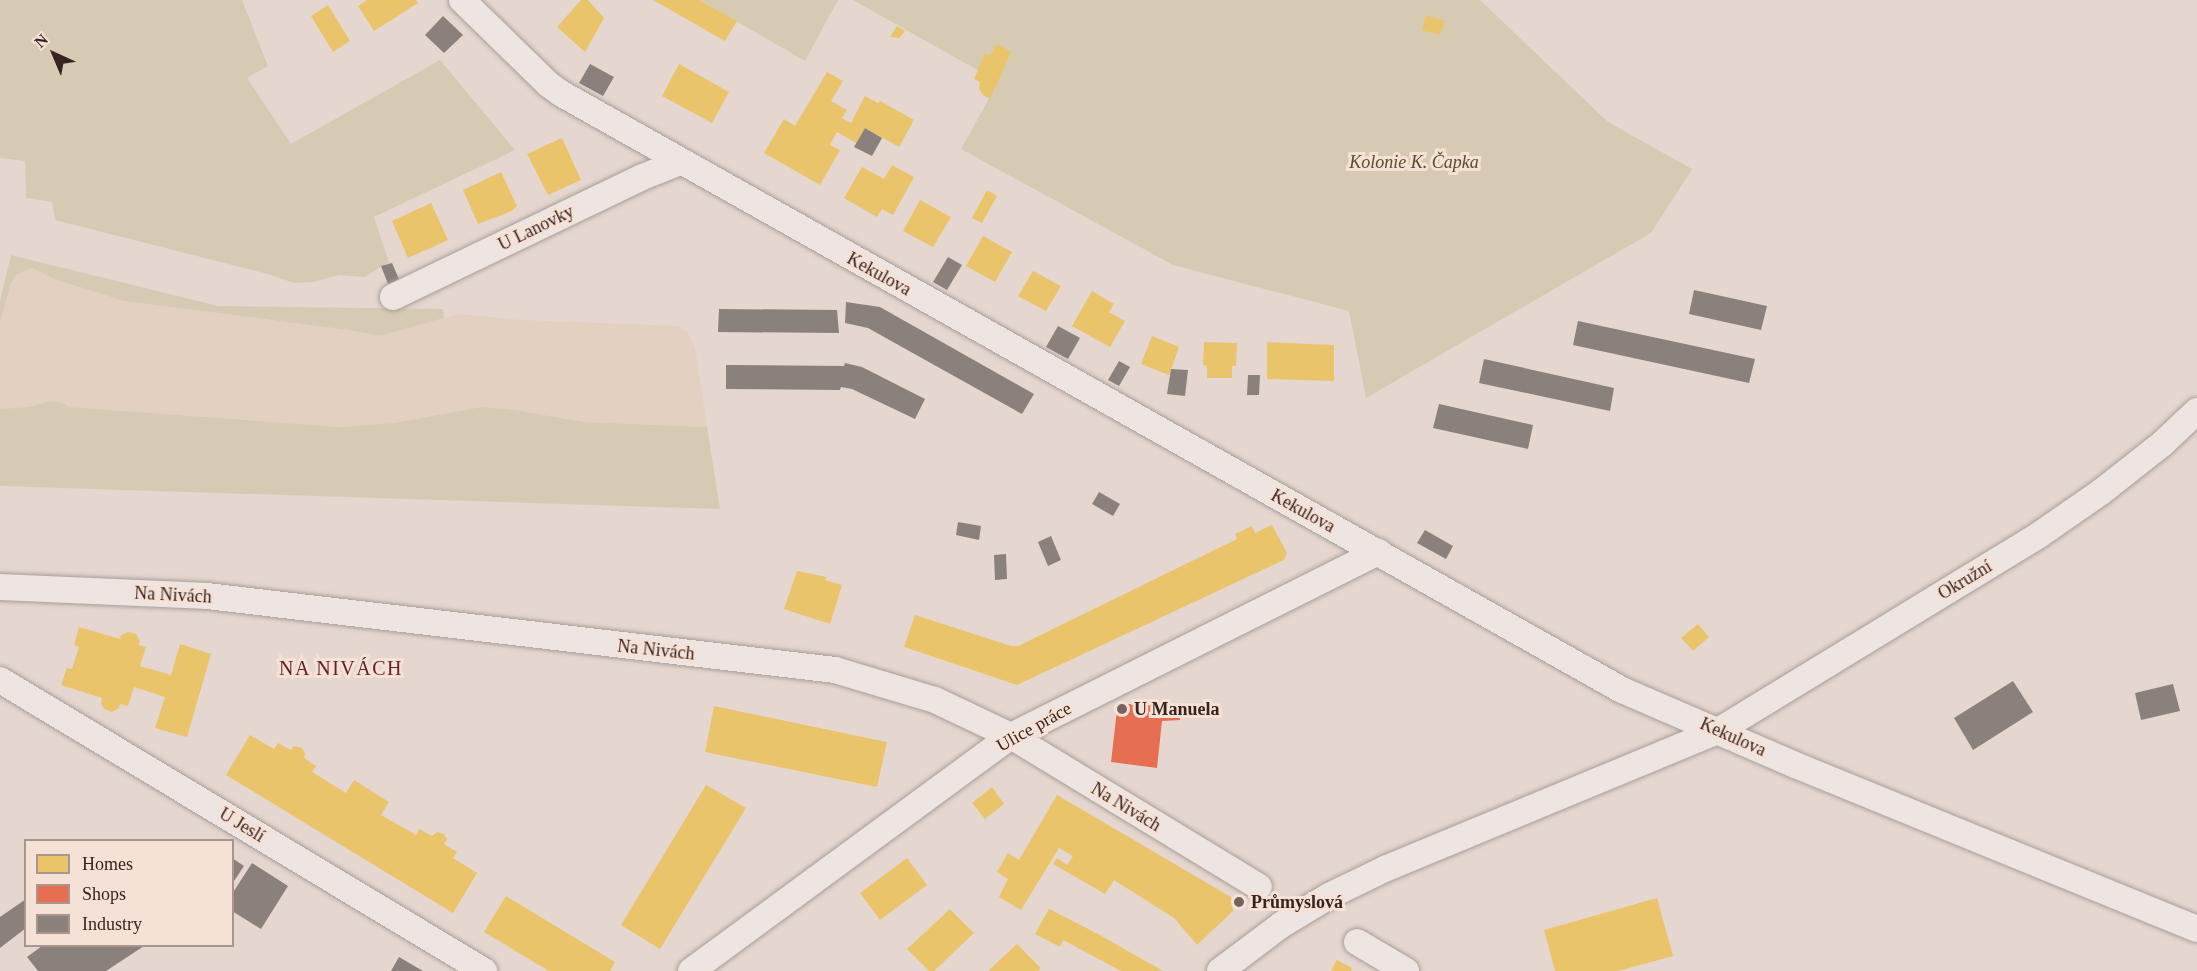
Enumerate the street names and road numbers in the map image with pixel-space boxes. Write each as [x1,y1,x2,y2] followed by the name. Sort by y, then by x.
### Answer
[495,200,577,256] street label: U Lanovky
[843,248,915,300] street label: Kekulova
[1267,485,1339,537] street label: Kekulova
[1934,556,1996,604] street label: Okružní
[134,582,212,608] street label: Na Nivách
[616,635,696,665] street label: Na Nivách
[993,698,1075,756] street label: Ulice práce
[1697,713,1769,761] street label: Kekulova
[1087,778,1165,836] street label: Na Nivách
[215,803,269,847] street label: U Jeslí

